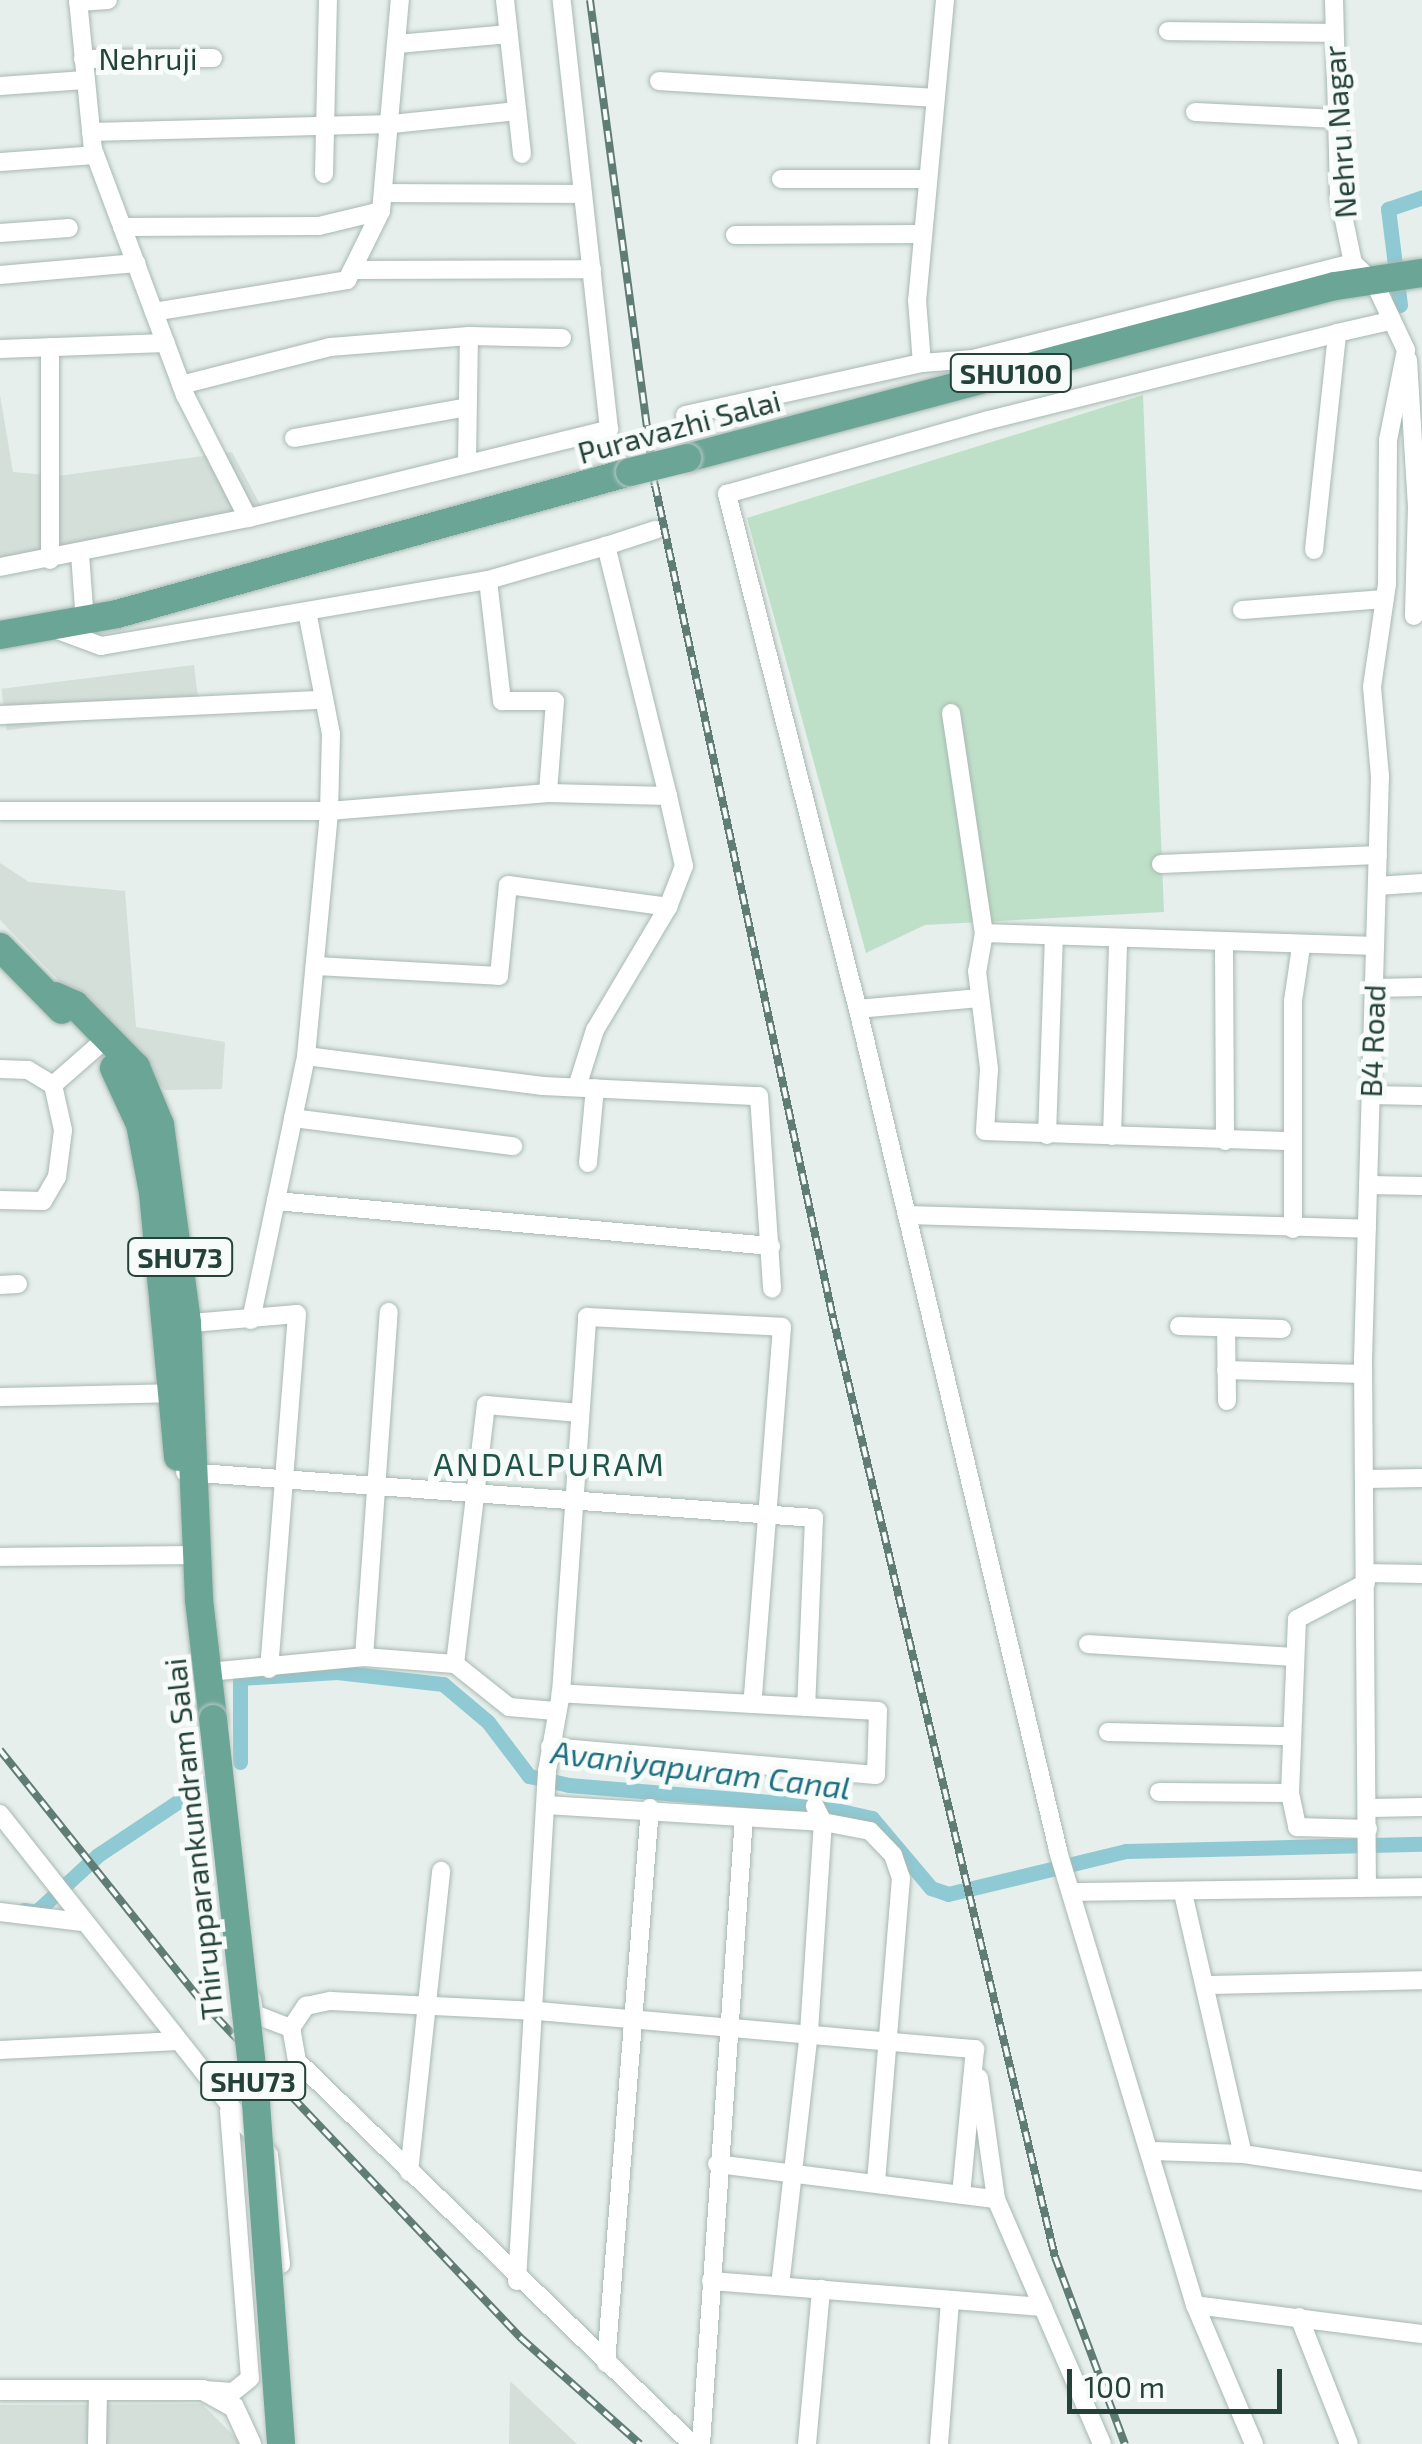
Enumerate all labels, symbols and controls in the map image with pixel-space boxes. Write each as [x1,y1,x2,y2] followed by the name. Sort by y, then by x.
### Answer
[99,40,197,76] street label: Nehruji
[1315,44,1363,220] street label: Nehru Nagar
[948,350,1074,396] road number: SHU100
[574,382,784,470] street label: Puravazhi Salai
[1352,984,1392,1098] street label: B4 Road
[125,1234,235,1280] road number: SHU73
[434,1444,666,1482] district label: ANDALPURAM
[156,1657,230,2021] street label: Thirupparankundram Salai
[549,1732,853,1806] water label: Avaniyapuram Canal
[198,2058,308,2104] road number: SHU73
[1072,2349,1287,2411] scale bar
[1084,2368,1165,2404] text: 100 m

